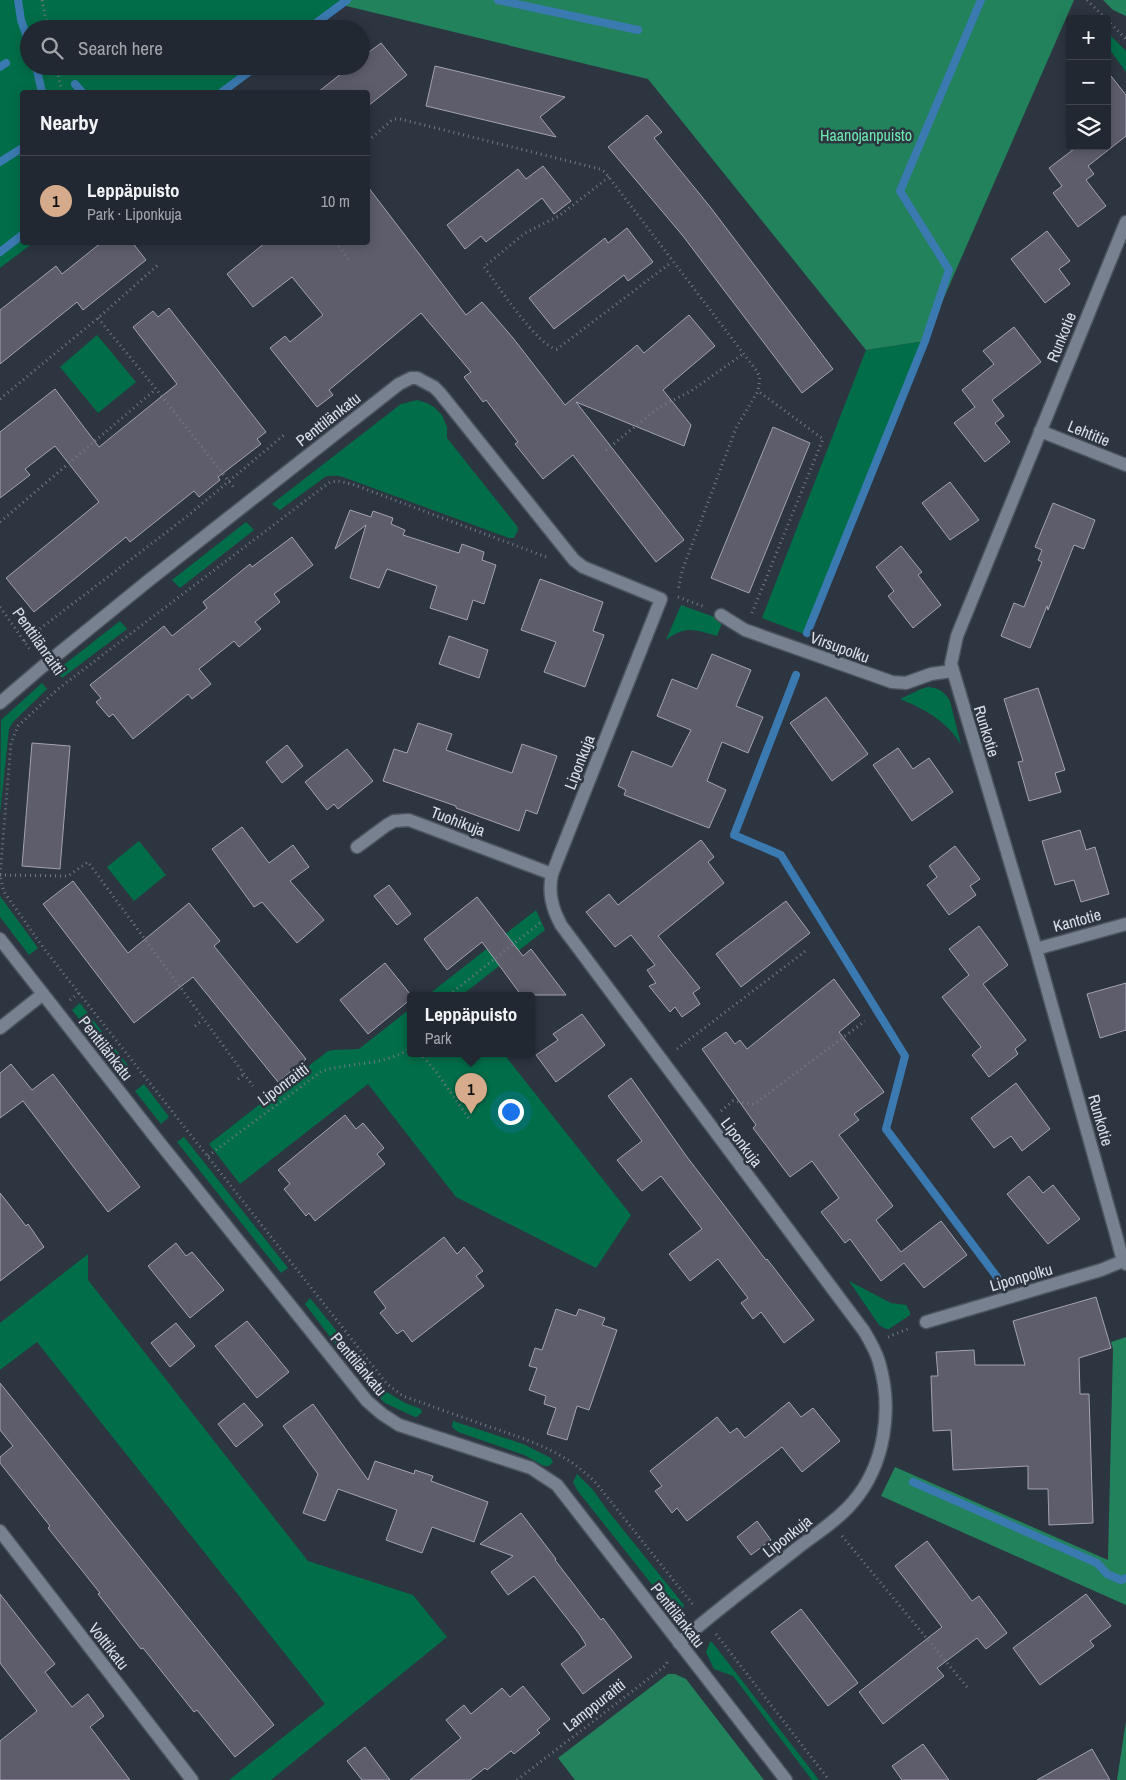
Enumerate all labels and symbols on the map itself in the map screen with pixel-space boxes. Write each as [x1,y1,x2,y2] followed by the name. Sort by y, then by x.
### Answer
[820,124,912,146] park label: Haanojanpuisto
[1041,309,1081,365] street label: Runkotie
[291,387,365,451] street label: Penttilänkatu
[1065,415,1113,451] street label: Lehtitie
[8,603,70,679] street label: Penttilänraitti
[807,626,873,668] street label: Virsupolku
[969,703,1005,759] street label: Runkotie
[559,731,600,793] street label: Liponkuja
[428,801,489,842] street label: Tuohikuja
[1051,903,1103,937] street label: Kantotie
[74,1011,138,1085] street label: Penttilänkatu
[253,1057,313,1111] street label: Liponraitti
[455,1073,487,1114] pin: 1
[1083,1092,1119,1148] street label: Runkotie
[498,1099,524,1125] your location
[716,1113,768,1172] street label: Liponkuja
[987,1258,1055,1296] street label: Liponpolku
[326,1328,392,1400] street label: Penttilänkatu
[758,1509,817,1562] street label: Liponkuja
[646,1578,710,1652] street label: Penttilänkatu
[84,1618,134,1674] street label: Volttikatu
[558,1674,630,1736] street label: Lamppuraitti

